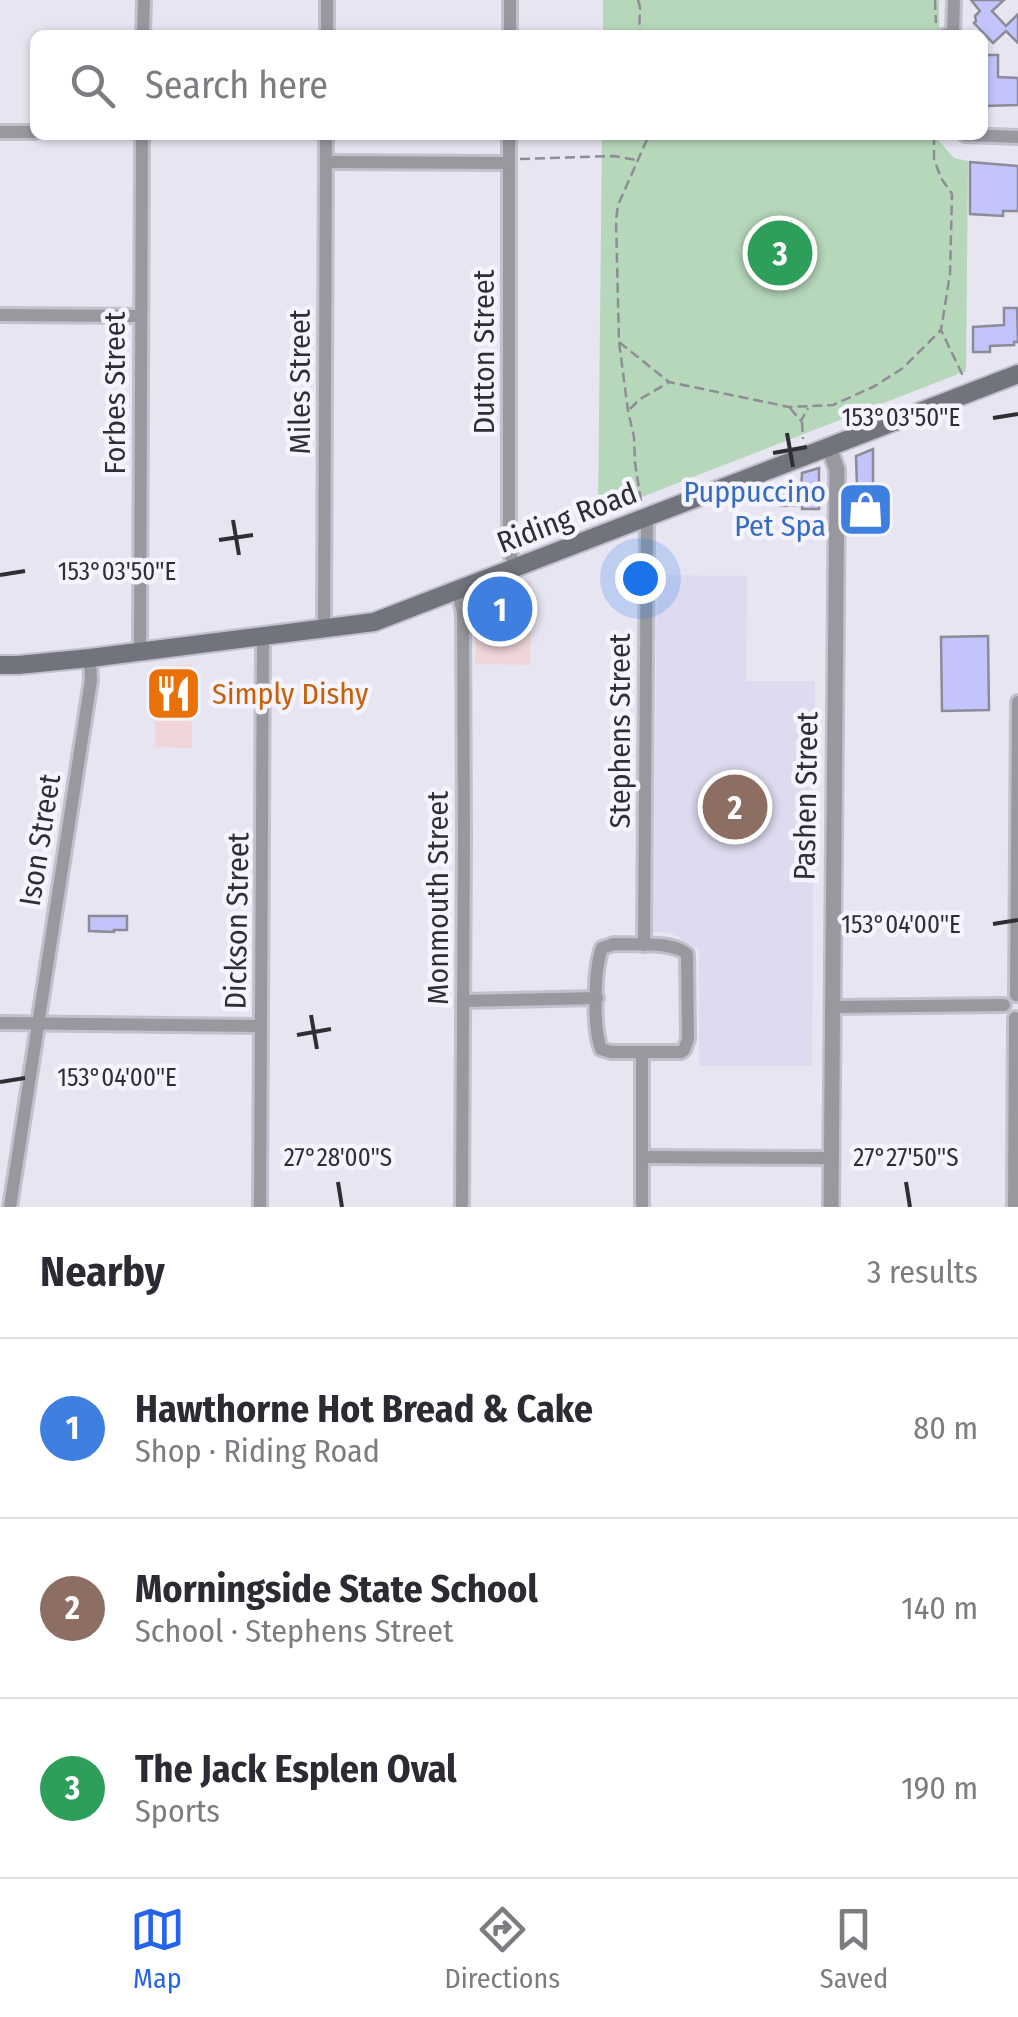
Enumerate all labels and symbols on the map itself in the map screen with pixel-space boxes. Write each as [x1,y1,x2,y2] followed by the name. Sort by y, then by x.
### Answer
[748,216,812,290] pin: 3
[466,269,502,434] street label: Dutton Street
[282,309,318,455] street label: Miles Street
[97,311,133,474] street label: Forbes Street
[842,403,960,433] text: 153°03'50"E
[683,474,826,544] place label: Puppuccino Pet Spa
[492,475,642,561] street label: Riding Road
[835,479,895,539] shop icon: Puppuccino Pet Spa
[615,553,666,604] your location
[58,557,176,587] text: 153°03'50"E
[468,572,532,646] pin: 1
[602,633,638,829] street label: Stephens Street
[143,664,203,724] restaurant icon: Simply Dishy
[212,676,369,712] place label: Simply Dishy
[787,711,825,881] street label: Pashen Street
[702,770,768,844] pin: 2
[12,771,68,909] street label: Ison Street
[420,791,456,1005] street label: Monmouth Street
[217,832,257,1010] street label: Dickson Street
[841,910,961,940] text: 153°04'00"E
[57,1063,177,1093] text: 153°04'00"E
[284,1143,392,1173] text: 27°28'00"S
[853,1143,959,1173] text: 27°27'50"S

